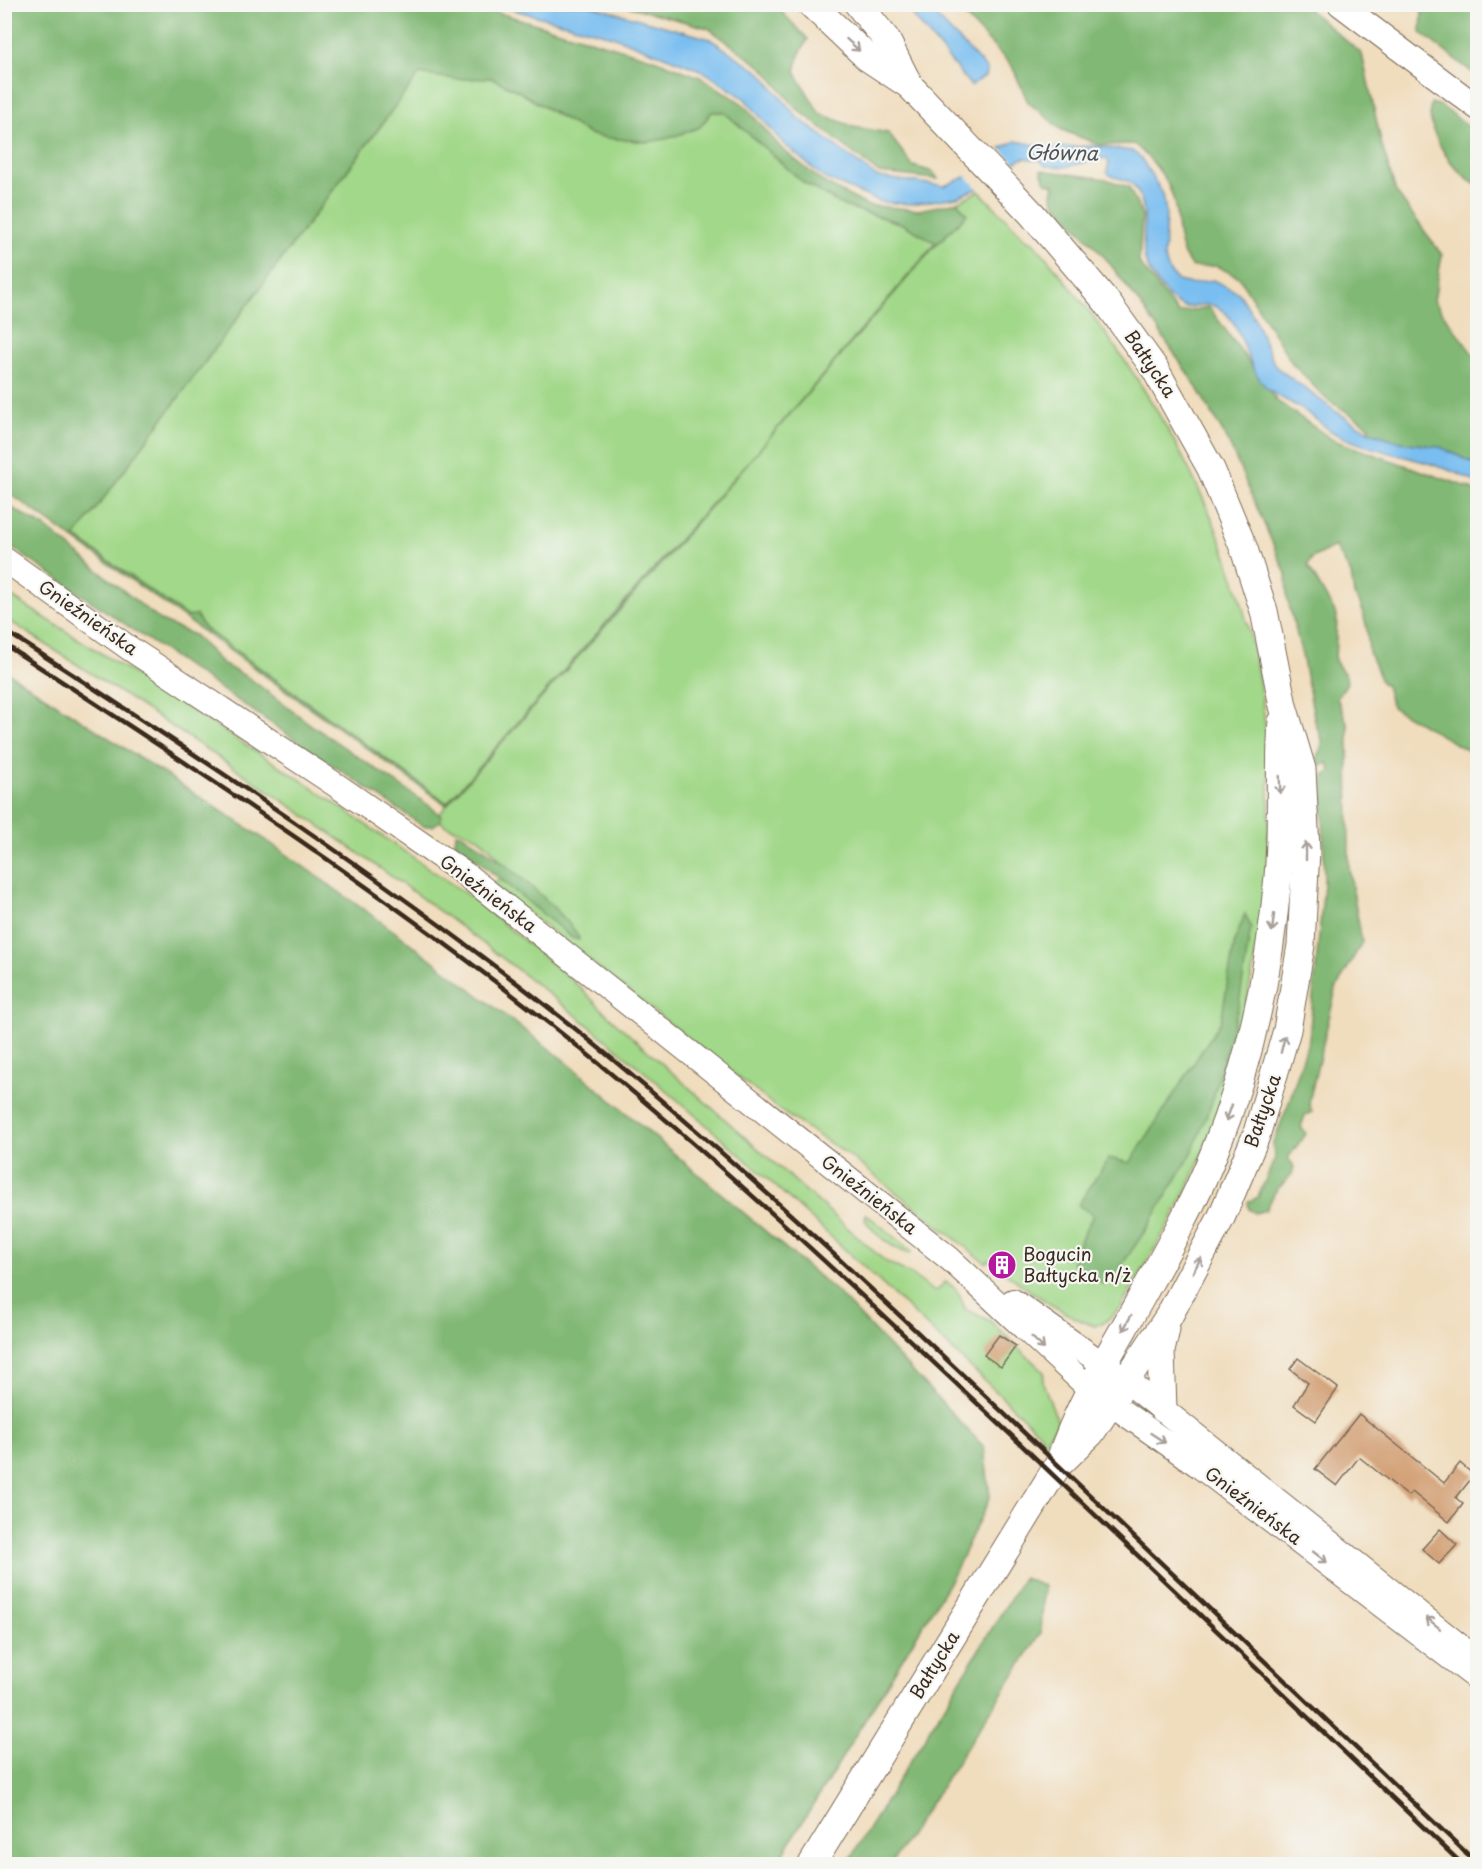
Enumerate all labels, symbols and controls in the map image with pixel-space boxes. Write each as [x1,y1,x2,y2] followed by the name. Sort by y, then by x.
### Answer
[845,38,860,52] one-way arrow
[1026,136,1099,168] water label: Główna
[1119,324,1184,403] street label: Bałtycka
[34,572,145,662] street label: Gnieźnieńska
[1274,775,1285,795] one-way arrow
[1300,842,1312,862] one-way arrow
[435,847,544,939] street label: Gnieźnieńska
[1267,913,1278,933] one-way arrow
[1278,1035,1290,1054] one-way arrow
[1236,1069,1287,1151] street label: Bałtycka
[1222,1103,1233,1122] one-way arrow
[816,1148,925,1241] street label: Gnieźnieńska
[1023,1240,1131,1288] place label: Bogucin Bałtycka n/ż
[986,1249,1018,1281] building icon: Bogucin Bałtycka n/ż
[1192,1256,1204,1274] one-way arrow
[1121,1314,1133,1331] one-way arrow
[1030,1335,1045,1349] one-way arrow
[1150,1432,1167,1445] one-way arrow
[1200,1459,1309,1551] street label: Gnieźnieńska
[1311,1550,1327,1563] one-way arrow
[1426,1617,1442,1630] one-way arrow
[902,1624,966,1704] street label: Bałtycka

